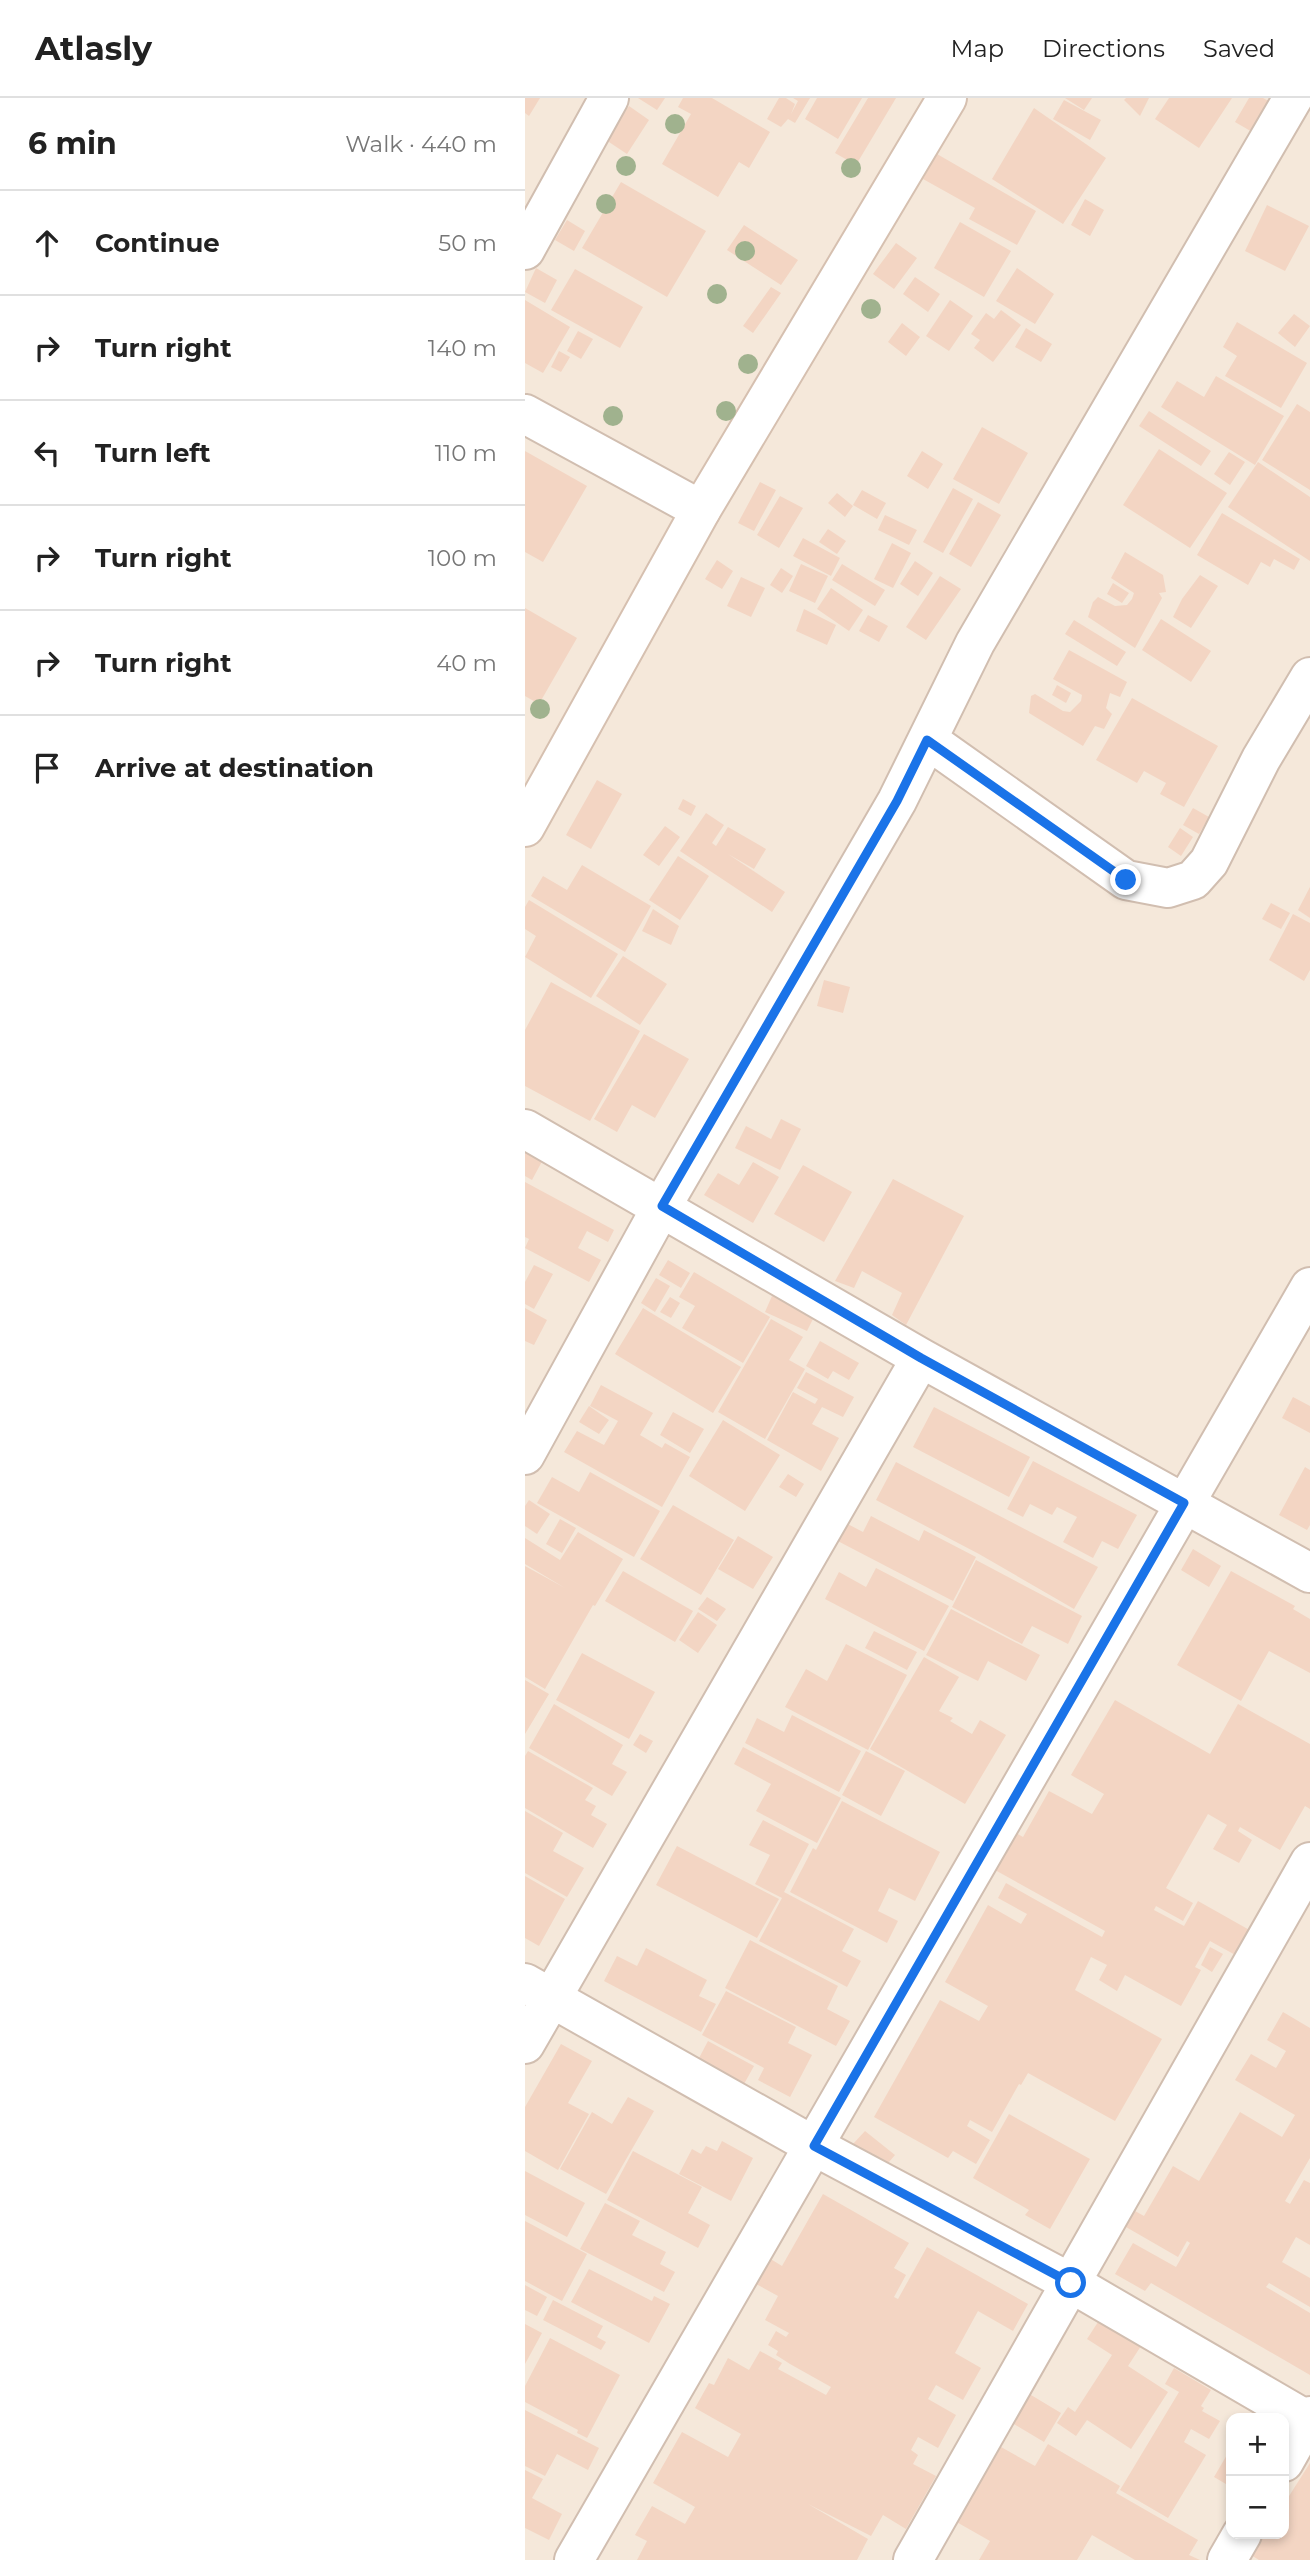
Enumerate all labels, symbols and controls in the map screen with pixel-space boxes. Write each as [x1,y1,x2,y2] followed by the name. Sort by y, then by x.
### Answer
[35,28,152,68] text: Atlasly
[951,34,1004,63] text: Map
[1042,34,1165,63] text: Directions
[1203,34,1275,63] text: Saved
[28,125,117,162] text: 6 min
[345,130,497,158] text: Walk · 440 m
[28,224,66,262] icon: ahead
[95,227,220,259] text: Continue
[438,229,497,257] text: 50 m
[28,329,66,367] icon: right
[95,332,231,364] text: Turn right
[428,334,497,362] text: 140 m
[28,434,66,472] icon: left
[95,437,211,469] text: Turn left
[435,439,497,467] text: 110 m
[28,539,66,577] icon: right
[95,542,231,574] text: Turn right
[428,544,497,572] text: 100 m
[28,644,66,682] icon: right
[95,647,231,679] text: Turn right
[436,649,497,677] text: 40 m
[28,749,66,787] icon: arrive
[95,752,374,784] text: Arrive at destination
[1110,864,1141,895] route end
[1055,2267,1086,2298] route start
[1226,2413,1289,2539] map controls
[1226,2413,1289,2476] button: +
[1226,2476,1289,2539] button: −

